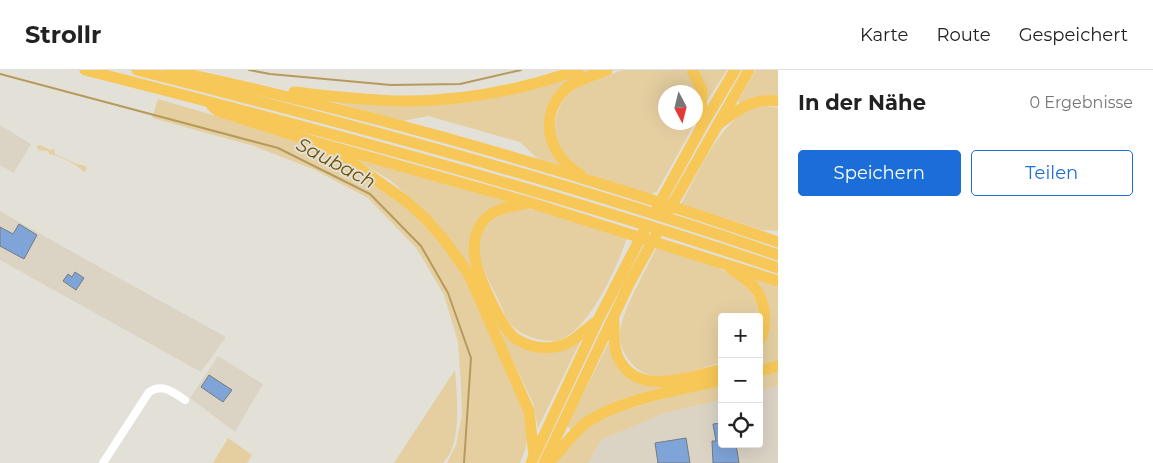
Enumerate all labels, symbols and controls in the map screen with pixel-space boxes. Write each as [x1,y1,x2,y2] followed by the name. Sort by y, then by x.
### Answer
[25,20,101,49] text: Strollr
[860,24,908,46] text: Karte
[936,24,991,46] text: Route
[1019,24,1128,46] text: Gespeichert
[658,85,703,130] north arrow
[798,90,926,115] text: In der Nähe
[1029,93,1133,112] text: 0 Ergebnisse
[292,133,380,193] water label: Saubach
[798,150,961,196] button: Speichern
[971,150,1133,196] button: Teilen
[718,313,763,448] map controls
[718,313,763,358] button: +
[718,358,763,403] button: −
[718,403,763,448] button: locate

